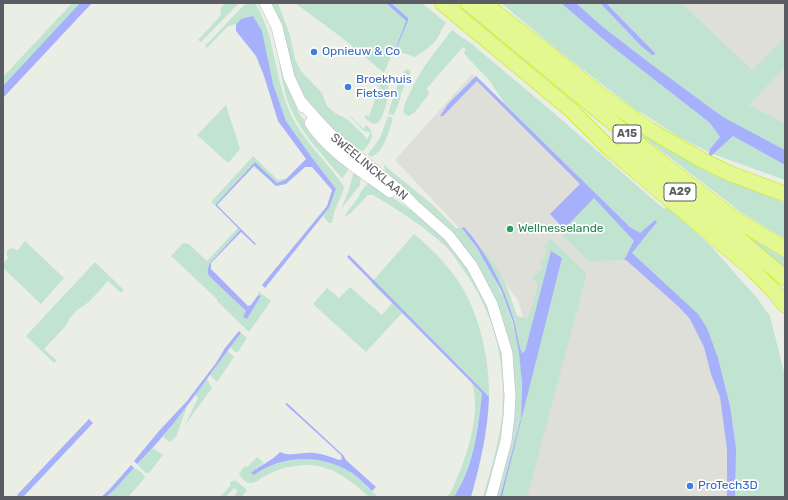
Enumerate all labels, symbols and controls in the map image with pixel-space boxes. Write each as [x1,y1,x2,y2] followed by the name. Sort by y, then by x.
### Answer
[322,45,400,59] place label: Opnieuw & Co
[309,47,319,57] marker: Opnieuw & Co
[356,73,412,101] place label: Broekhuis Fietsen
[343,82,353,92] marker: Broekhuis Fietsen
[613,125,641,143] road number: A15
[328,131,410,203] street label: SWEELINCKLAAN
[664,183,696,201] road number: A29
[518,222,604,236] place label: Wellnesselande
[505,224,515,234] marker: Wellnesselande
[698,479,758,493] place label: ProTech3D
[685,481,695,491] marker: ProTech3D

